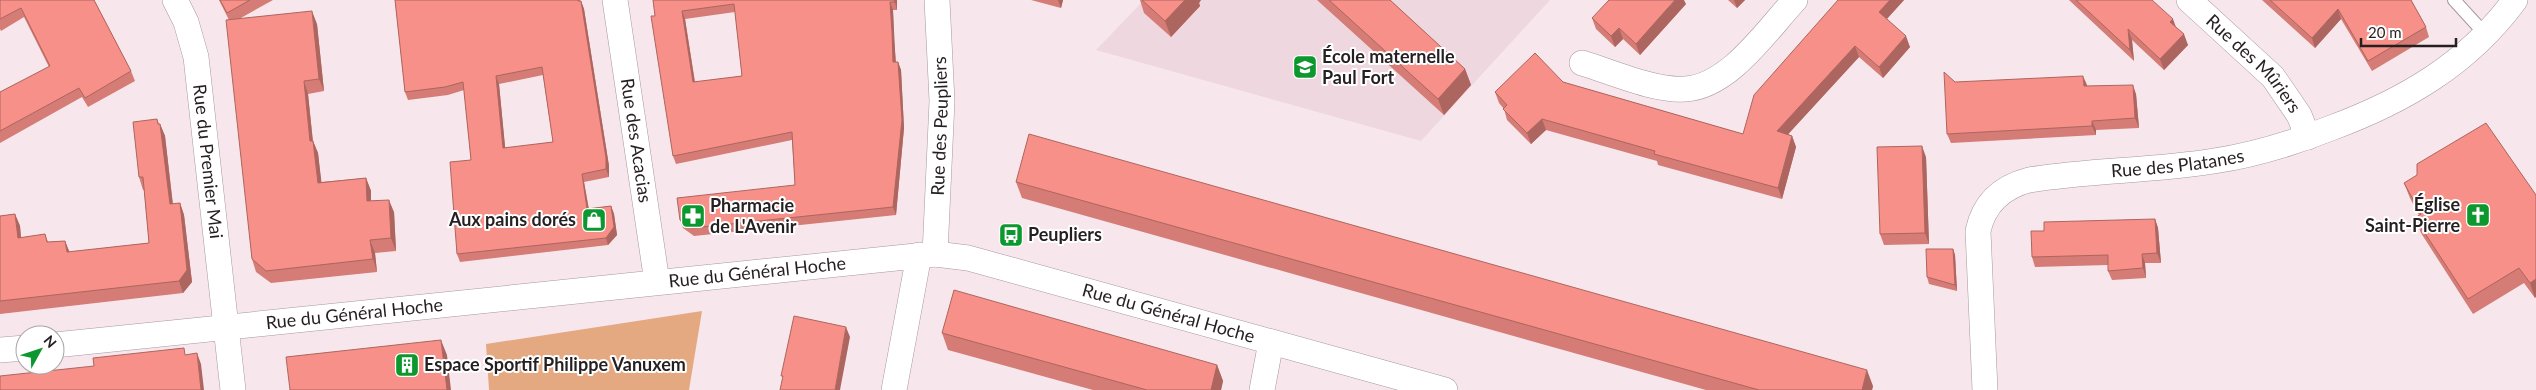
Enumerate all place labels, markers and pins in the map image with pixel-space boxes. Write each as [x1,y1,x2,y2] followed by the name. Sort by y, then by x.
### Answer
[1322,45,1455,88] place label: École maternelle Paul Fort
[1292,54,1318,80] school or university icon: École maternelle Paul Fort
[2365,193,2460,236] place label: Église Saint-Pierre
[710,194,797,237] place label: Pharmacie de L'Avenir
[2465,202,2491,228] church icon: Église Saint-Pierre
[680,203,706,229] pharmacy icon: Pharmacie de L'Avenir
[581,207,607,233] shop icon: Aux pains dorés
[448,208,576,230] place label: Aux pains dorés
[998,222,1024,248] bus stop icon: Peupliers
[1028,223,1102,245] place label: Peupliers
[394,352,420,378] building icon: Espace Sportif Philippe Vanuxem
[424,353,686,375] place label: Espace Sportif Philippe Vanuxem

